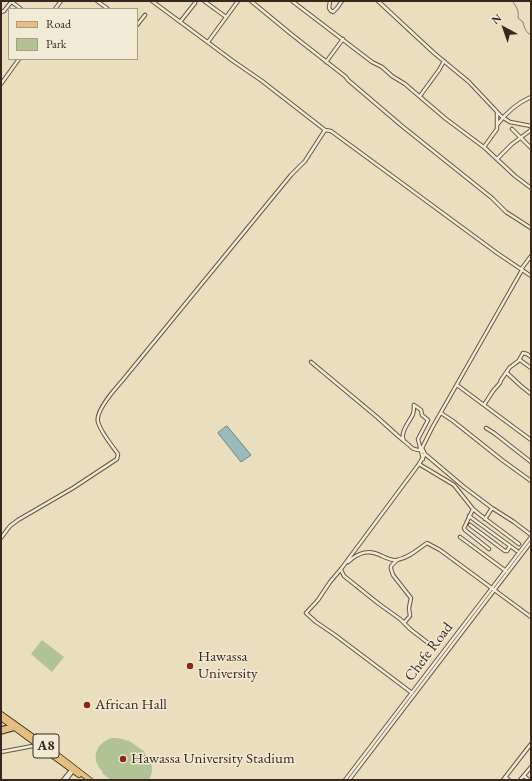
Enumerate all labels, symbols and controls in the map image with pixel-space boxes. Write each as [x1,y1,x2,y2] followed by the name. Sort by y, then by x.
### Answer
[8,8,138,60] legend
[484,8,524,48] north arrow
[488,11,504,27] text: N
[46,16,71,32] text: Road
[46,36,66,52] text: Park
[401,619,457,685] street label: Chefe Road
[198,648,258,683] place label: Hawassa University
[185,661,195,671] marker: Hawassa University
[95,696,167,714] place label: African Hall
[82,700,92,710] marker: African Hall
[33,734,59,758] road number: A8
[131,750,295,768] place label: Hawassa University Stadium
[118,754,128,764] marker: Hawassa University Stadium

